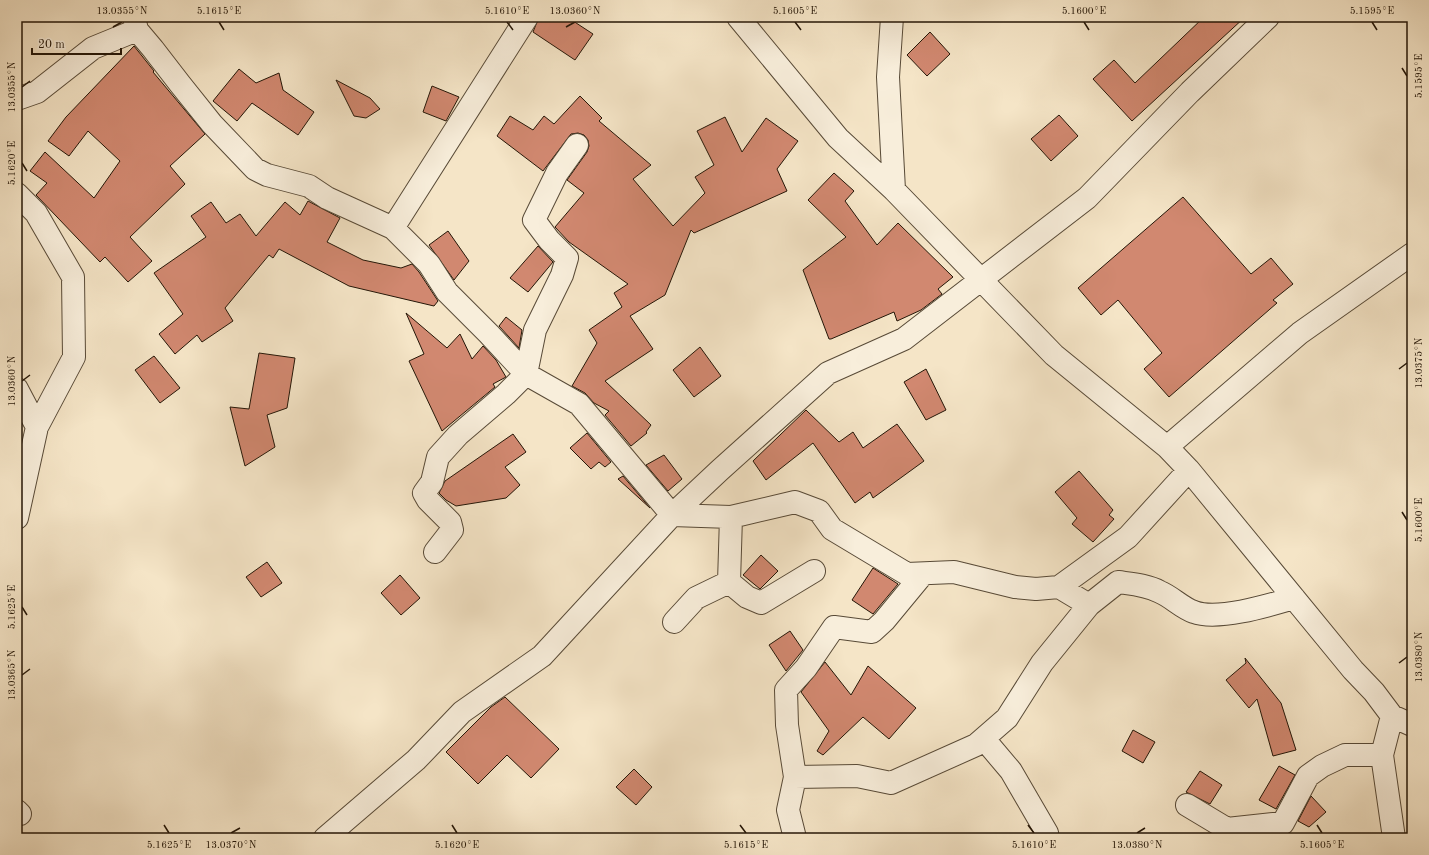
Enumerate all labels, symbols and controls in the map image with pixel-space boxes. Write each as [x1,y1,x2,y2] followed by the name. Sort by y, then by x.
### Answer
[96,6,148,16] text: 13.0355°N
[197,6,241,16] text: 5.1615°E
[485,6,529,16] text: 5.1610°E
[549,6,601,16] text: 13.0360°N
[773,6,817,16] text: 5.1605°E
[1062,6,1106,16] text: 5.1600°E
[1350,6,1394,16] text: 5.1595°E
[32,30,121,56] scale bar
[38,39,65,51] text: 20 m
[1414,54,1424,98] text: 5.1595°E
[7,61,17,113] text: 13.0355°N
[7,141,17,185] text: 5.1620°E
[1414,337,1424,389] text: 13.0375°N
[7,355,17,407] text: 13.0360°N
[1414,498,1424,542] text: 5.1600°E
[7,585,17,629] text: 5.1625°E
[1414,631,1424,683] text: 13.0380°N
[7,649,17,701] text: 13.0365°N
[147,840,191,850] text: 5.1625°E
[205,840,257,850] text: 13.0370°N
[435,840,479,850] text: 5.1620°E
[724,840,768,850] text: 5.1615°E
[1012,840,1056,850] text: 5.1610°E
[1111,840,1163,850] text: 13.0380°N
[1300,840,1344,850] text: 5.1605°E

